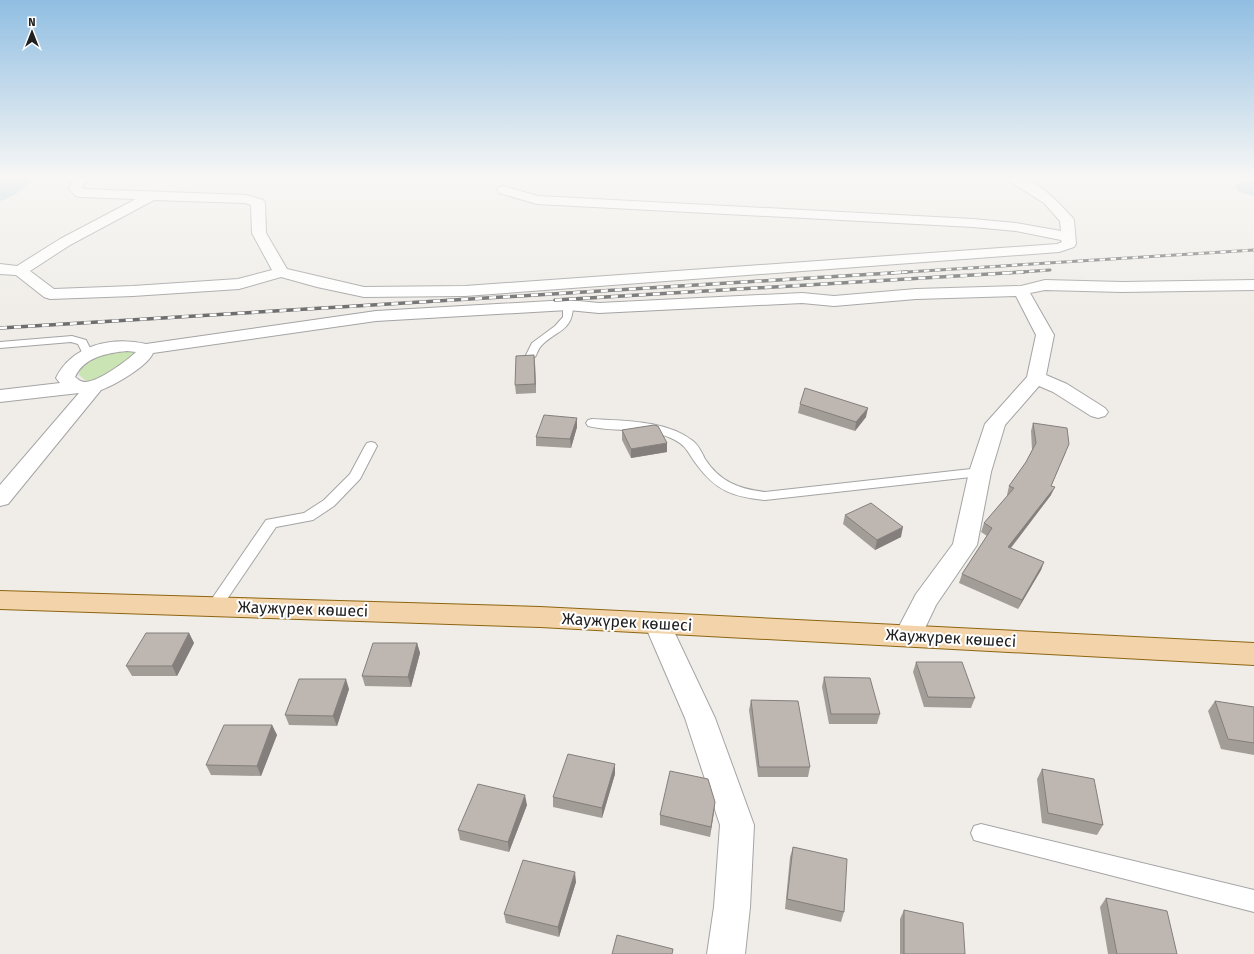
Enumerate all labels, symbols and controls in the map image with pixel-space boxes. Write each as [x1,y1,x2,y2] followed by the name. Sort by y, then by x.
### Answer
[12,12,52,52] north arrow
[28,16,36,29] text: N
[237,597,369,621] street label: Жаужүрек көшесі
[561,609,693,635] street label: Жаужүрек көшесі
[885,625,1017,651] street label: Жаужүрек көшесі

